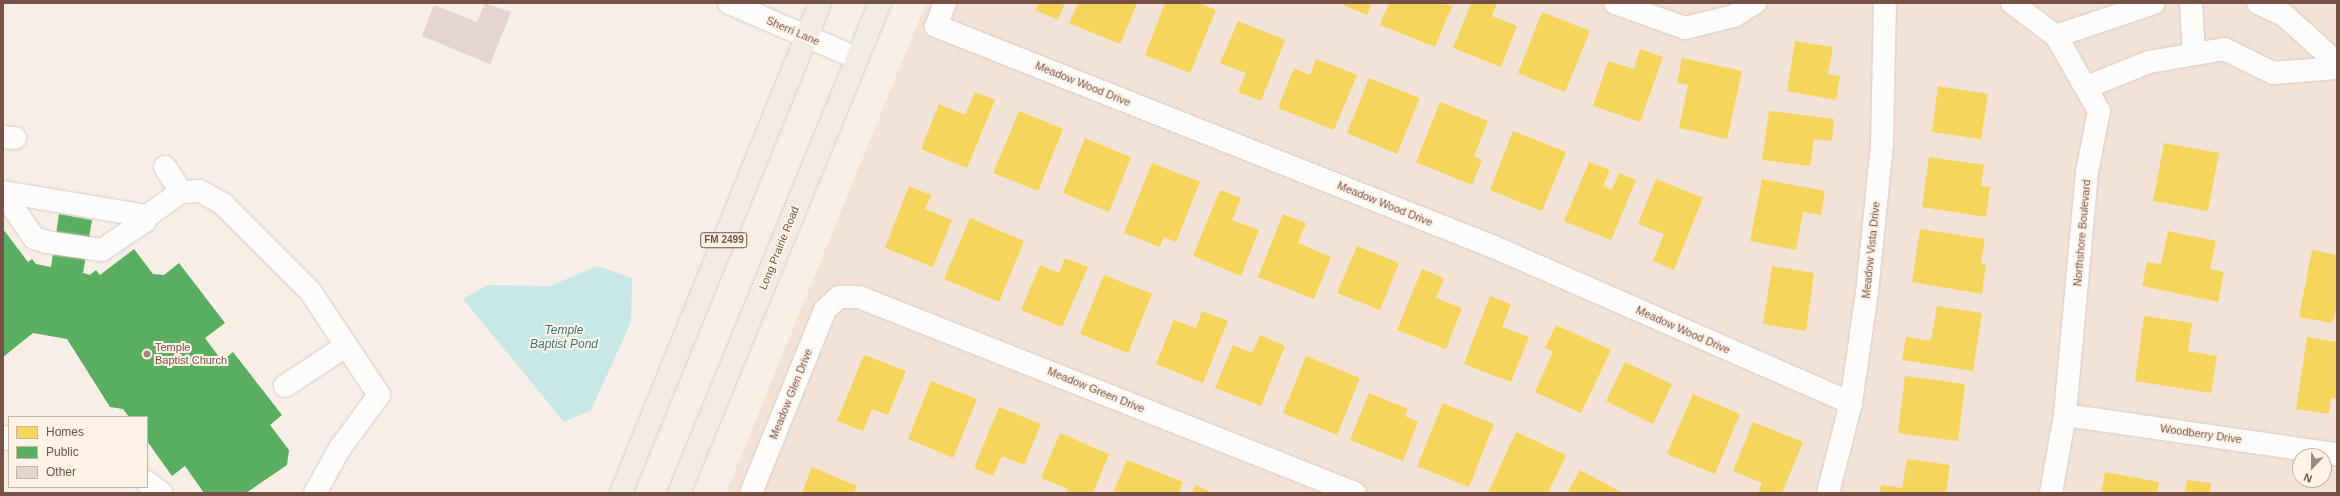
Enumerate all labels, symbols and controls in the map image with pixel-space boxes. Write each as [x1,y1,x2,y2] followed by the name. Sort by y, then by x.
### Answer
[764,14,822,48] street label: Sherri Lane
[1033,59,1133,109] street label: Meadow Wood Drive
[1335,179,1435,229] street label: Meadow Wood Drive
[2071,179,2093,287] street label: Northshore Boulevard
[1859,201,1883,299] street label: Meadow Vista Drive
[756,204,802,292] street label: Long Prairie Road
[700,232,748,248] road number: FM 2499
[1634,303,1732,357] street label: Meadow Wood Drive
[530,324,598,352] water label: Temple Baptist Pond
[155,341,227,367] place label: Temple Baptist Church
[767,347,815,441] street label: Meadow Glen Drive
[142,349,152,359] marker: Temple Baptist Church
[1045,364,1147,416] street label: Meadow Green Drive
[8,416,148,488] legend
[2159,422,2243,446] street label: Woodberry Drive
[46,425,84,439] text: Homes
[46,445,79,459] text: Public
[2292,448,2332,488] north arrow
[46,465,76,479] text: Other
[2302,471,2314,485] text: N

